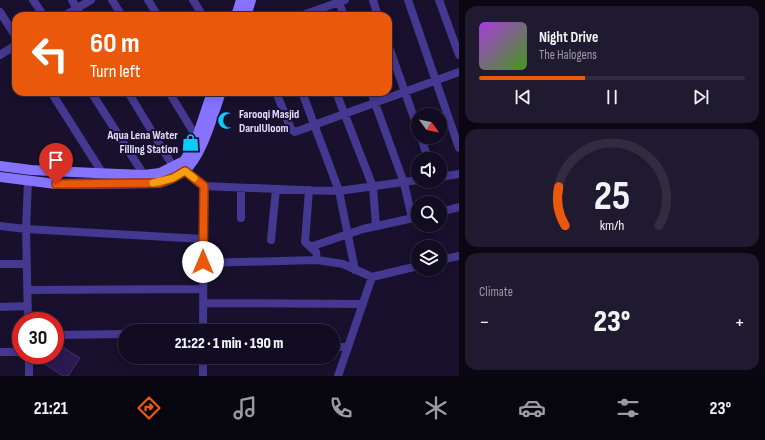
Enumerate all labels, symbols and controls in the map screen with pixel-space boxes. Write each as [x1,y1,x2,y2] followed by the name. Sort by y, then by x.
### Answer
[90,27,139,60] text: 60 m
[24,28,76,80] icon: left
[539,28,598,47] text: Night Drive
[539,47,597,63] text: The Halogens
[90,61,141,82] text: Turn left
[512,86,534,108] icon: previous
[601,86,623,108] icon: pause
[690,86,712,108] icon: next
[239,107,299,136] place label: Farooqi Masjid DarulUloom
[411,108,447,144] north arrow
[411,108,447,276] map controls
[216,111,236,131] mosque icon: Farooqi Masjid DarulUloom
[106,128,178,157] place label: Aqua Lena Water Filling Station
[181,132,201,152] shop icon: Aqua Lena Water Filling Station
[39,143,73,184] pin
[45,149,67,171] icon: arrive
[411,152,447,188] button: sound
[594,172,630,221] text: 25
[411,196,447,232] button: search
[600,217,624,234] text: km/h
[411,240,447,276] button: layers
[182,241,224,283] position arrow
[479,284,513,300] text: Climate
[594,304,630,340] text: 23°
[479,309,490,336] text: −
[734,309,745,336] text: +
[12,312,64,364] speed limit sign: 30
[175,334,283,353] text: 21:22 · 1 min · 190 m
[135,394,163,422] icon: directions
[231,394,259,422] icon: music
[327,394,355,422] icon: phone
[422,394,450,422] icon: climate
[518,394,546,422] icon: car
[614,394,642,422] icon: filters
[34,398,68,419] text: 21:21
[709,398,731,419] text: 23°

